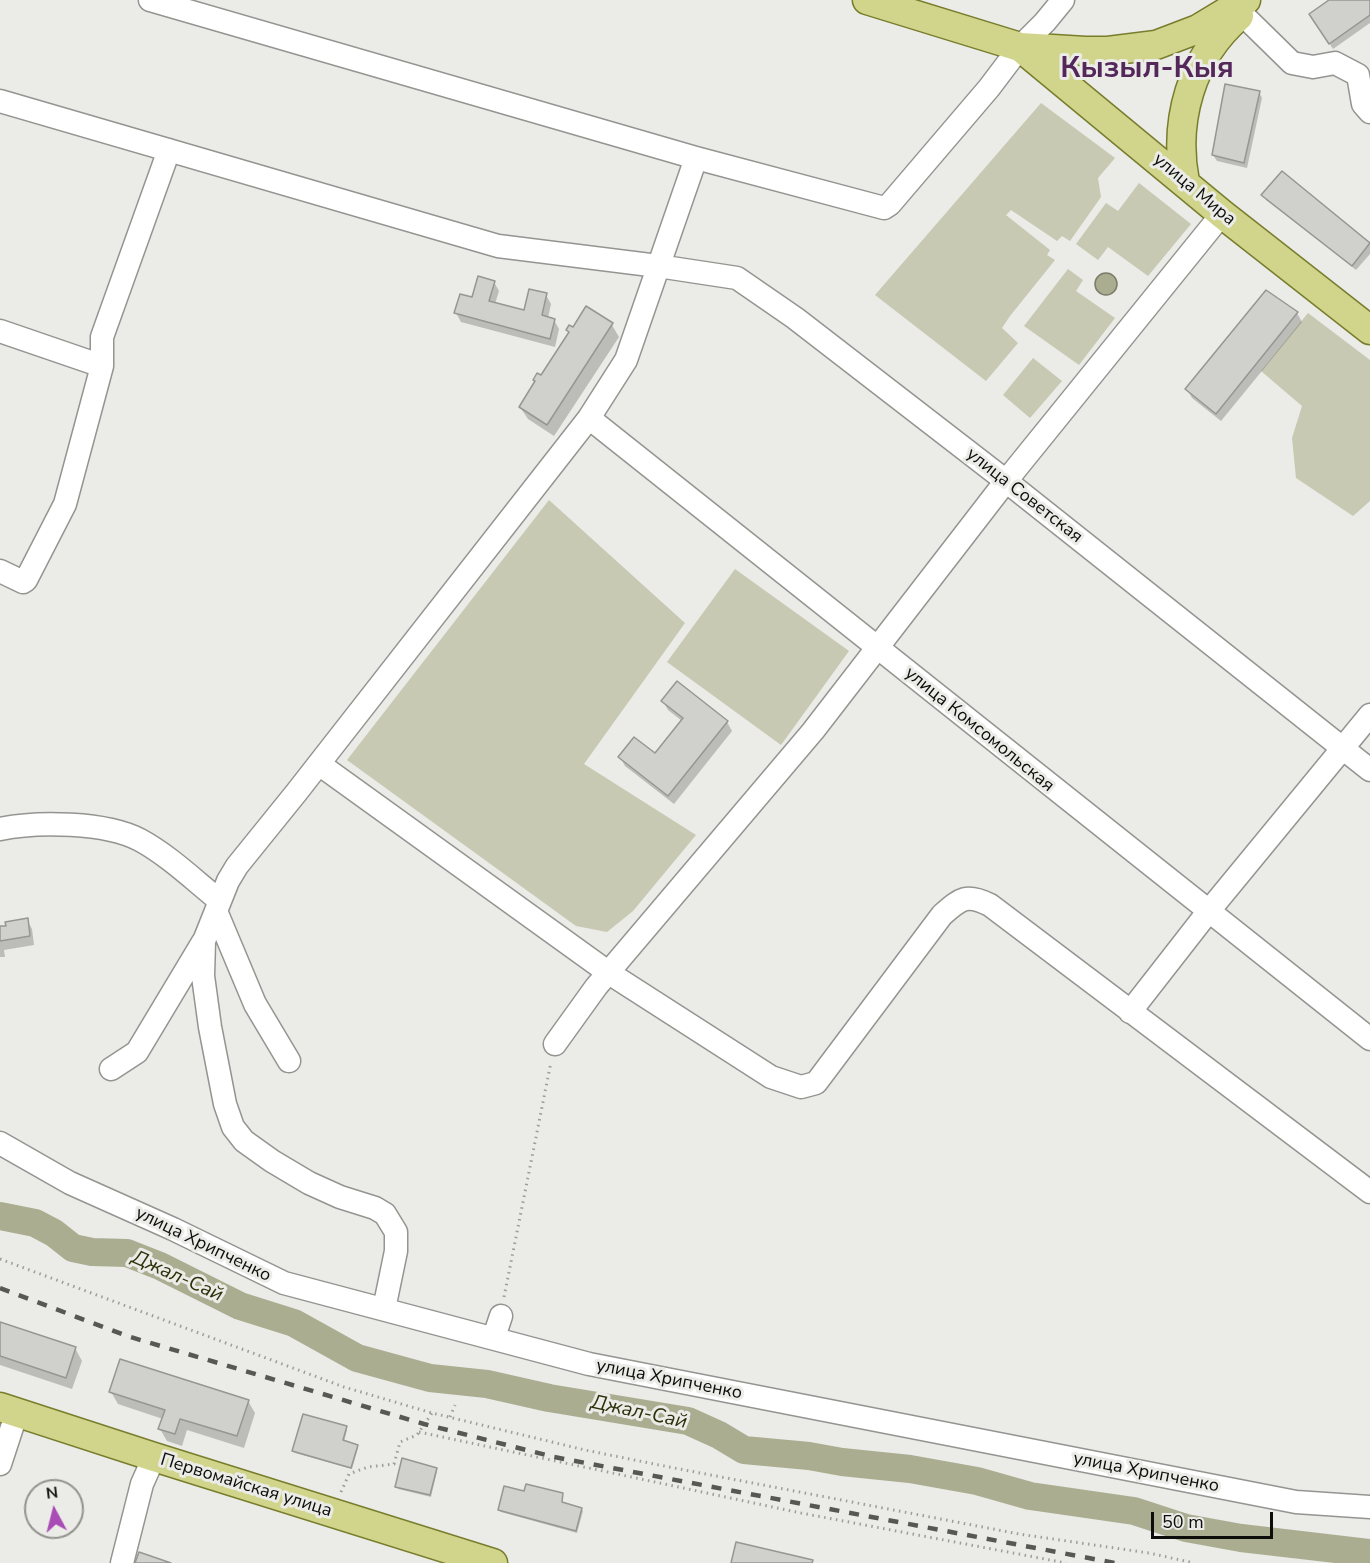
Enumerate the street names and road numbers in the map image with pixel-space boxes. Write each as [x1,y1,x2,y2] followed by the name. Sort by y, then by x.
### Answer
[1148,149,1240,231] street label: улица Мира
[961,444,1087,548] street label: улица Советская
[900,663,1058,797] street label: улица Комсомольская
[132,1203,274,1287] street label: улица Хрипченко
[594,1355,744,1405] street label: улица Хрипченко
[1071,1448,1221,1498] street label: улица Хрипченко
[158,1450,334,1522] street label: Первомайская улица

